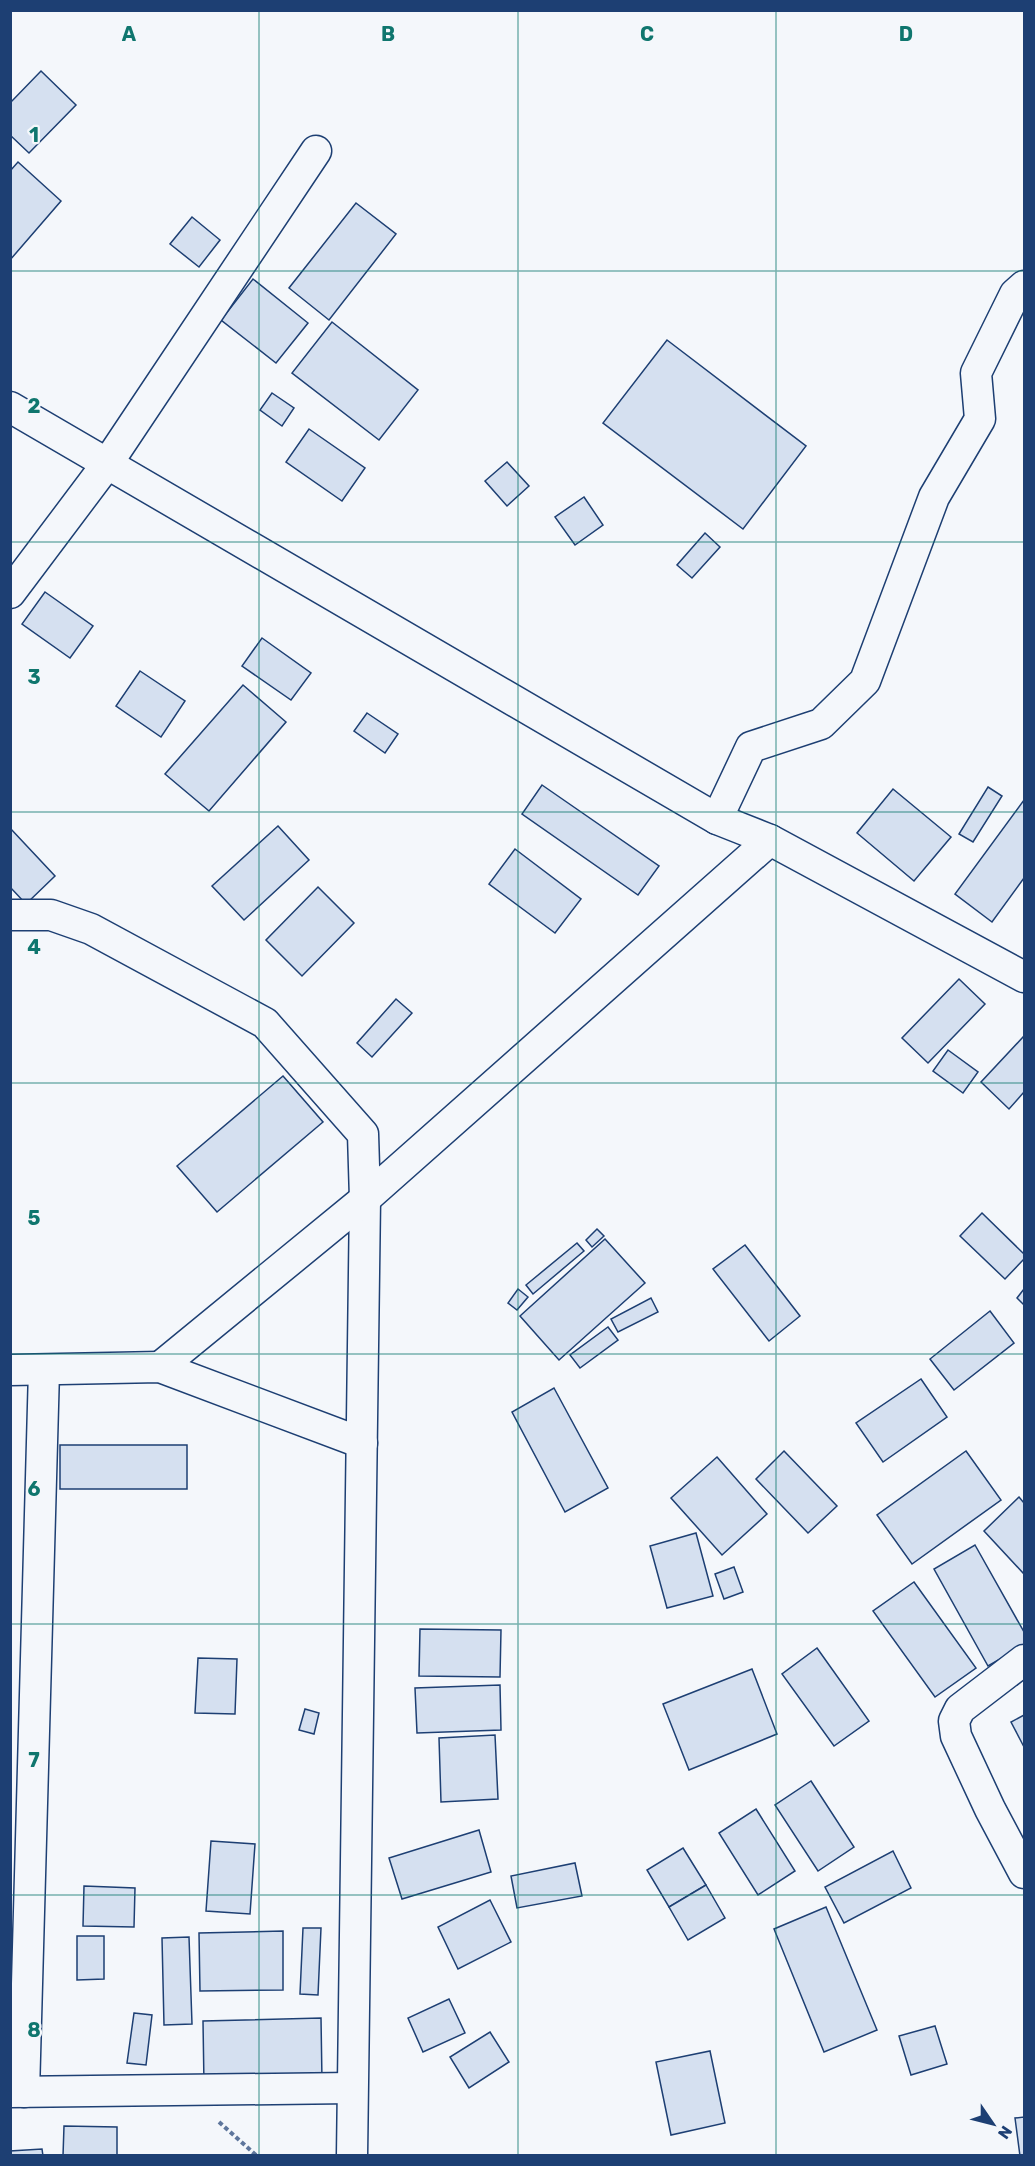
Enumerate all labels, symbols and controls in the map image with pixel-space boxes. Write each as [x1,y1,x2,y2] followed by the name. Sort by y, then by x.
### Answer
[122,22,137,46] text: A
[381,22,395,46] text: B
[640,22,654,46] text: C
[899,22,913,46] text: D
[29,123,39,147] text: 1
[28,394,41,418] text: 2
[27,665,41,689] text: 3
[27,935,41,959] text: 4
[28,1206,41,1230] text: 5
[27,1477,41,1501] text: 6
[28,1748,40,1772] text: 7
[27,2018,41,2042] text: 8
[963,2094,1023,2154] north arrow
[994,2122,1016,2142] text: N

